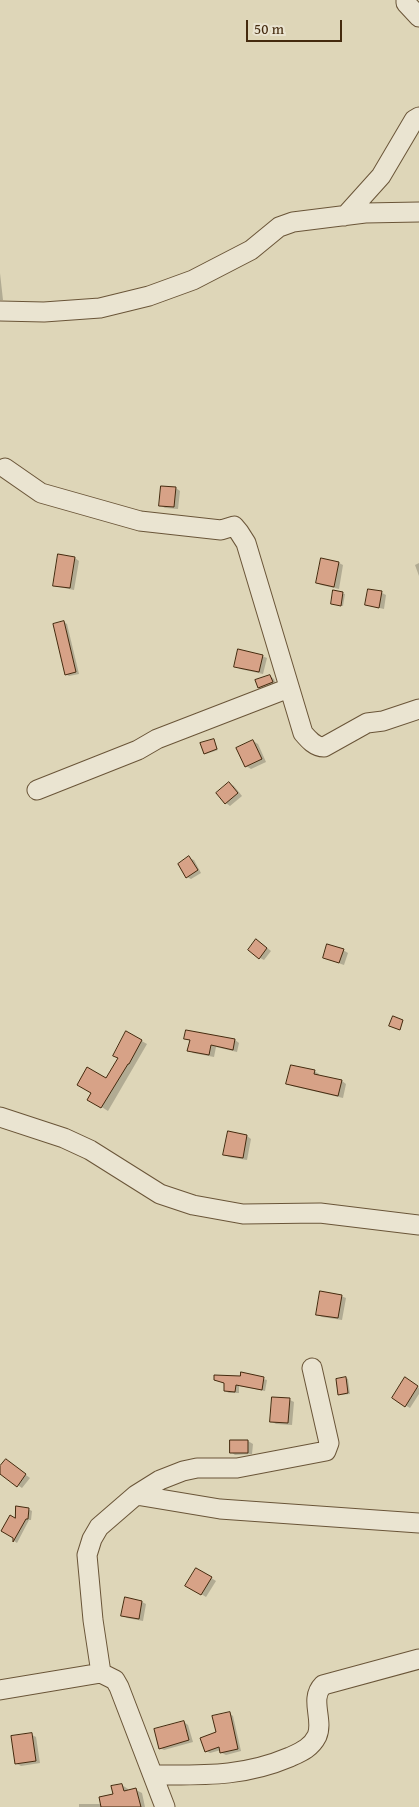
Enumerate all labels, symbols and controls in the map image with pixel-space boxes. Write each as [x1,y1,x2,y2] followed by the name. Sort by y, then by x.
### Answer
[249,10,345,42] scale bar
[254,18,284,39] text: 50 m

